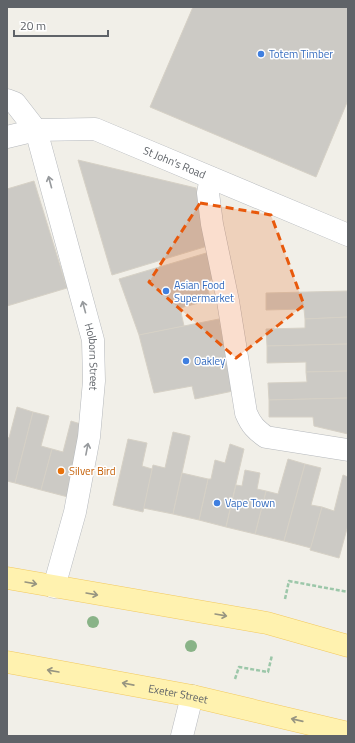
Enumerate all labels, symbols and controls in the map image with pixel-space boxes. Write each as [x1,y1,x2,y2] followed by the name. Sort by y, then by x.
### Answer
[14,12,108,38] scale bar
[20,16,46,35] text: 20 m
[269,46,333,62] place label: Totem Timber
[256,49,266,59] marker: Totem Timber
[141,142,208,183] street label: St John's Road
[46,175,54,188] one-way arrow
[174,277,234,306] place label: Asian Food Supermarket
[161,286,171,296] marker: Asian Food Supermarket
[80,301,88,314] one-way arrow
[81,321,102,391] street label: Holborn Street
[194,353,226,369] place label: Oakley
[181,356,191,366] marker: Oakley
[83,443,91,456] one-way arrow
[69,463,116,479] place label: Silver Bird
[56,466,66,476] marker: Silver Bird
[225,495,275,511] place label: Vape Town
[212,498,222,508] marker: Vape Town
[24,579,37,587] one-way arrow
[86,590,99,598] one-way arrow
[214,612,227,620] one-way arrow
[47,666,60,674] one-way arrow
[122,680,135,688] one-way arrow
[147,680,210,708] street label: Exeter Street
[290,716,303,723] one-way arrow

